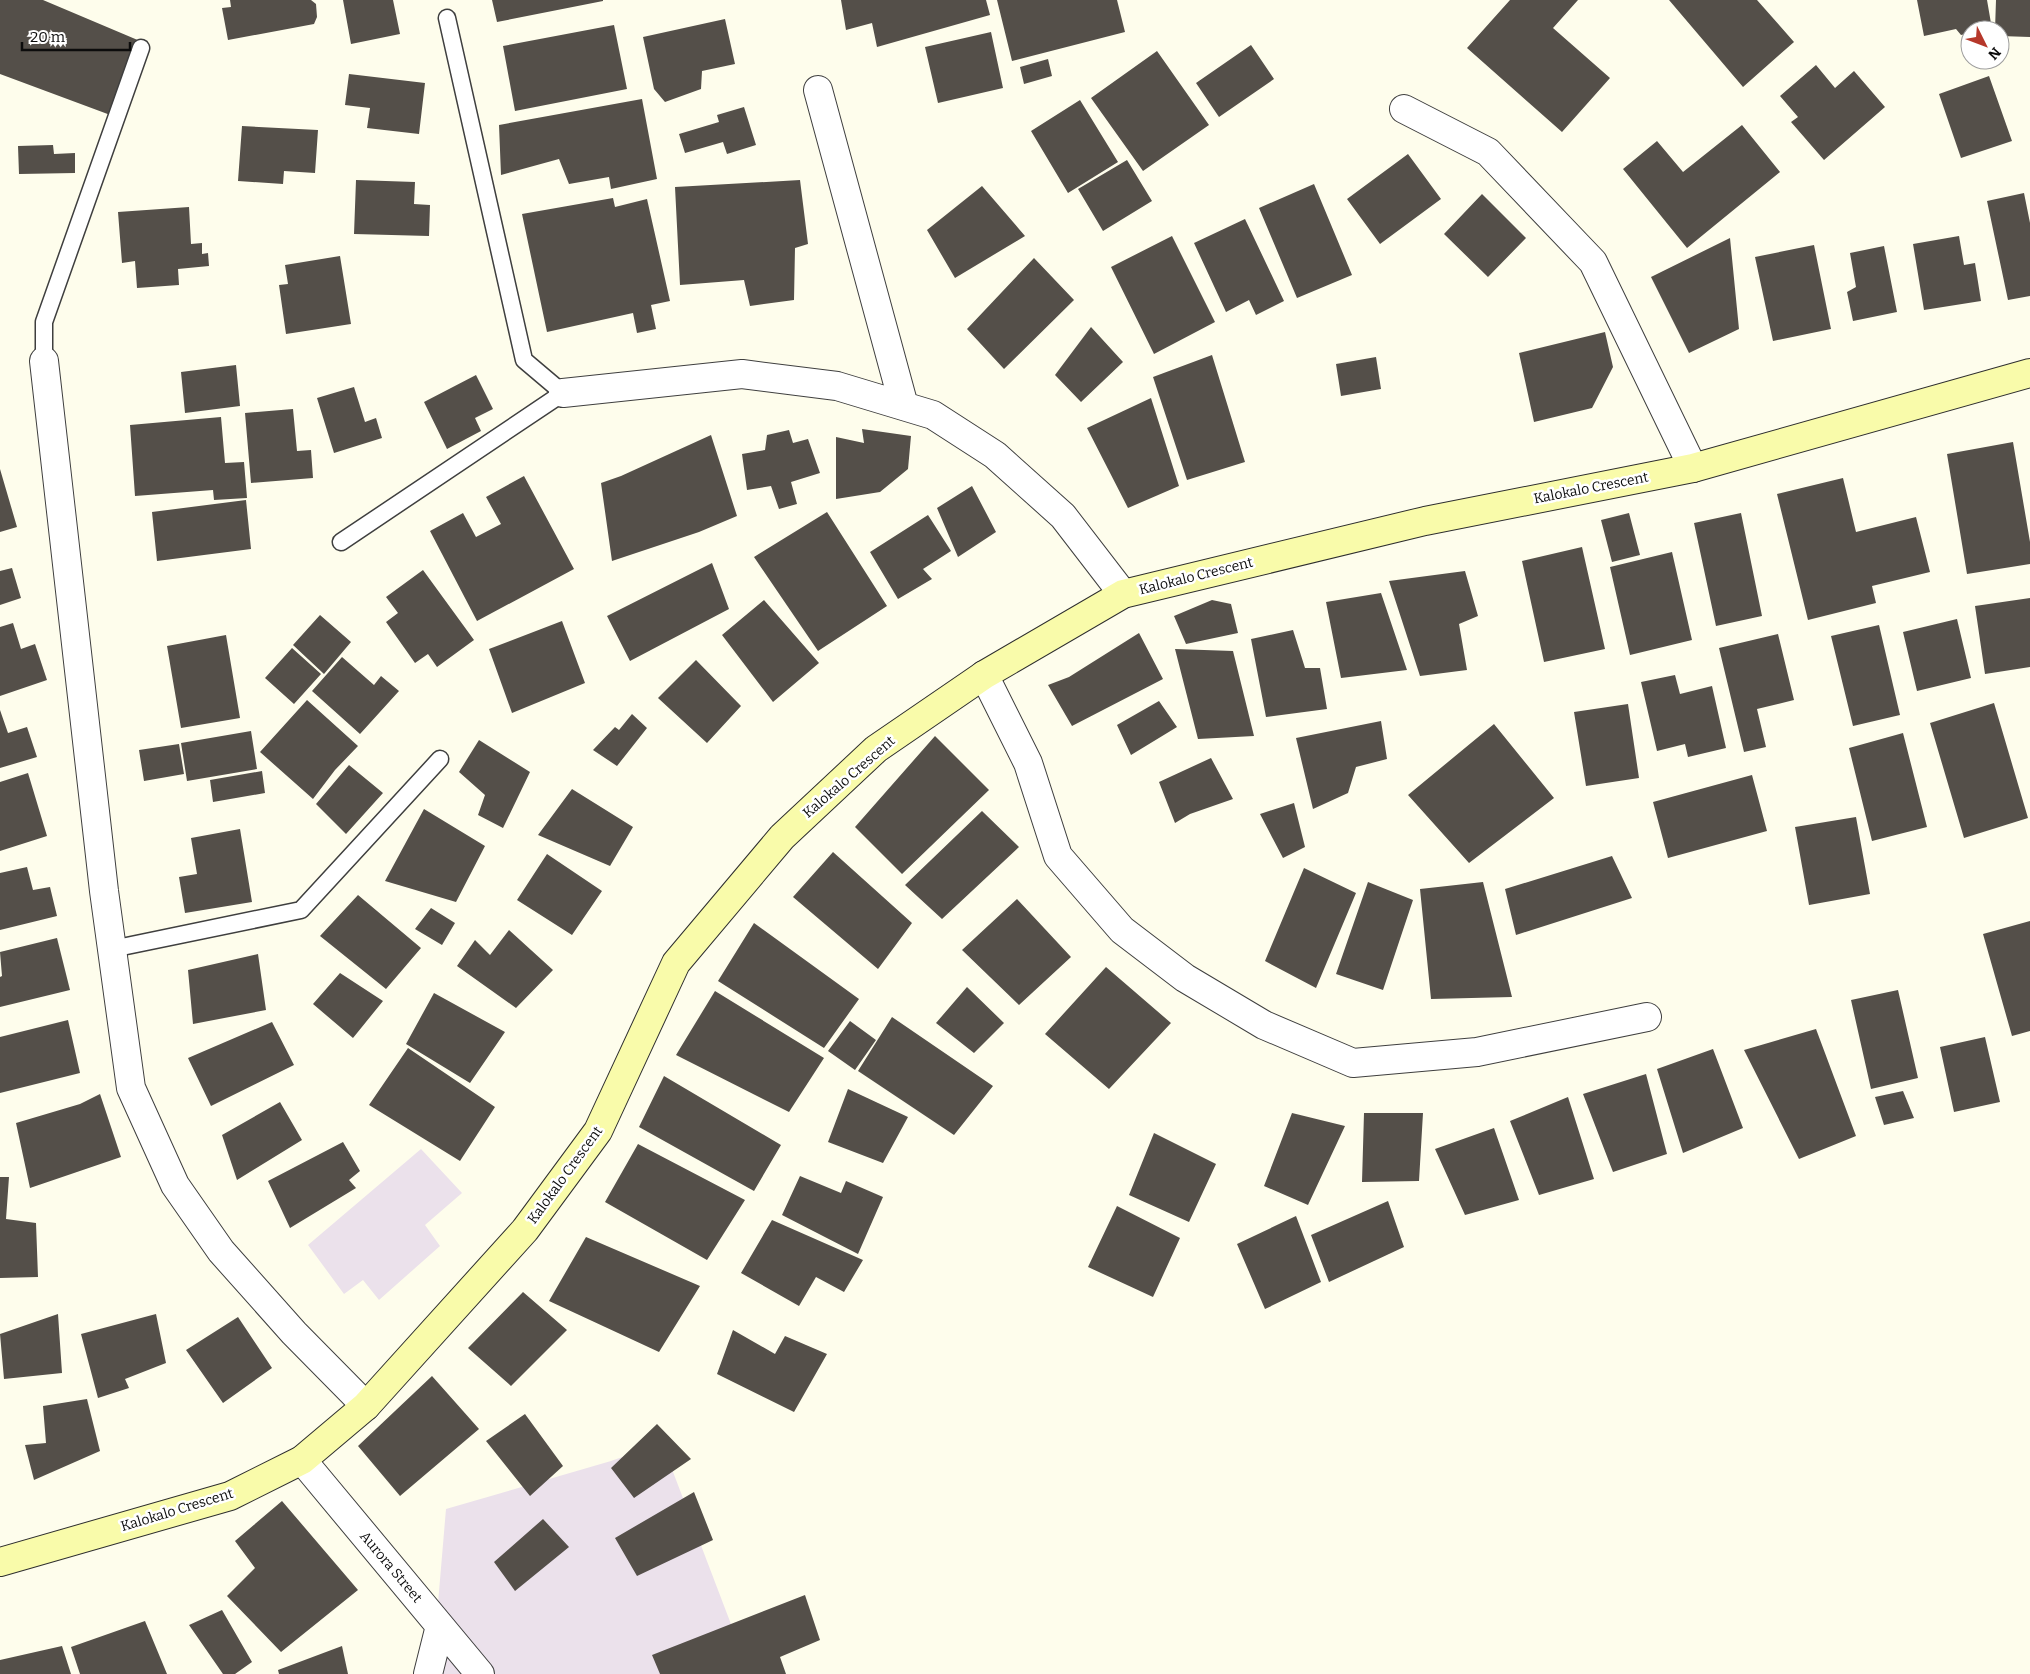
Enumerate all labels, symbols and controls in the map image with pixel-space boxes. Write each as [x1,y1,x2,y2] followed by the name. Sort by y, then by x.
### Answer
[22,20,130,52] scale bar
[1960,20,2010,70] north arrow
[30,28,66,46] text: 20 m
[1984,44,2004,63] text: N
[1532,469,1650,507] street label: Kalokalo Crescent
[1137,554,1255,598] street label: Kalokalo Crescent
[799,732,899,822] street label: Kalokalo Crescent
[524,1123,606,1227] street label: Kalokalo Crescent
[119,1485,235,1535] street label: Kalokalo Crescent
[356,1528,426,1606] street label: Aurora Street

